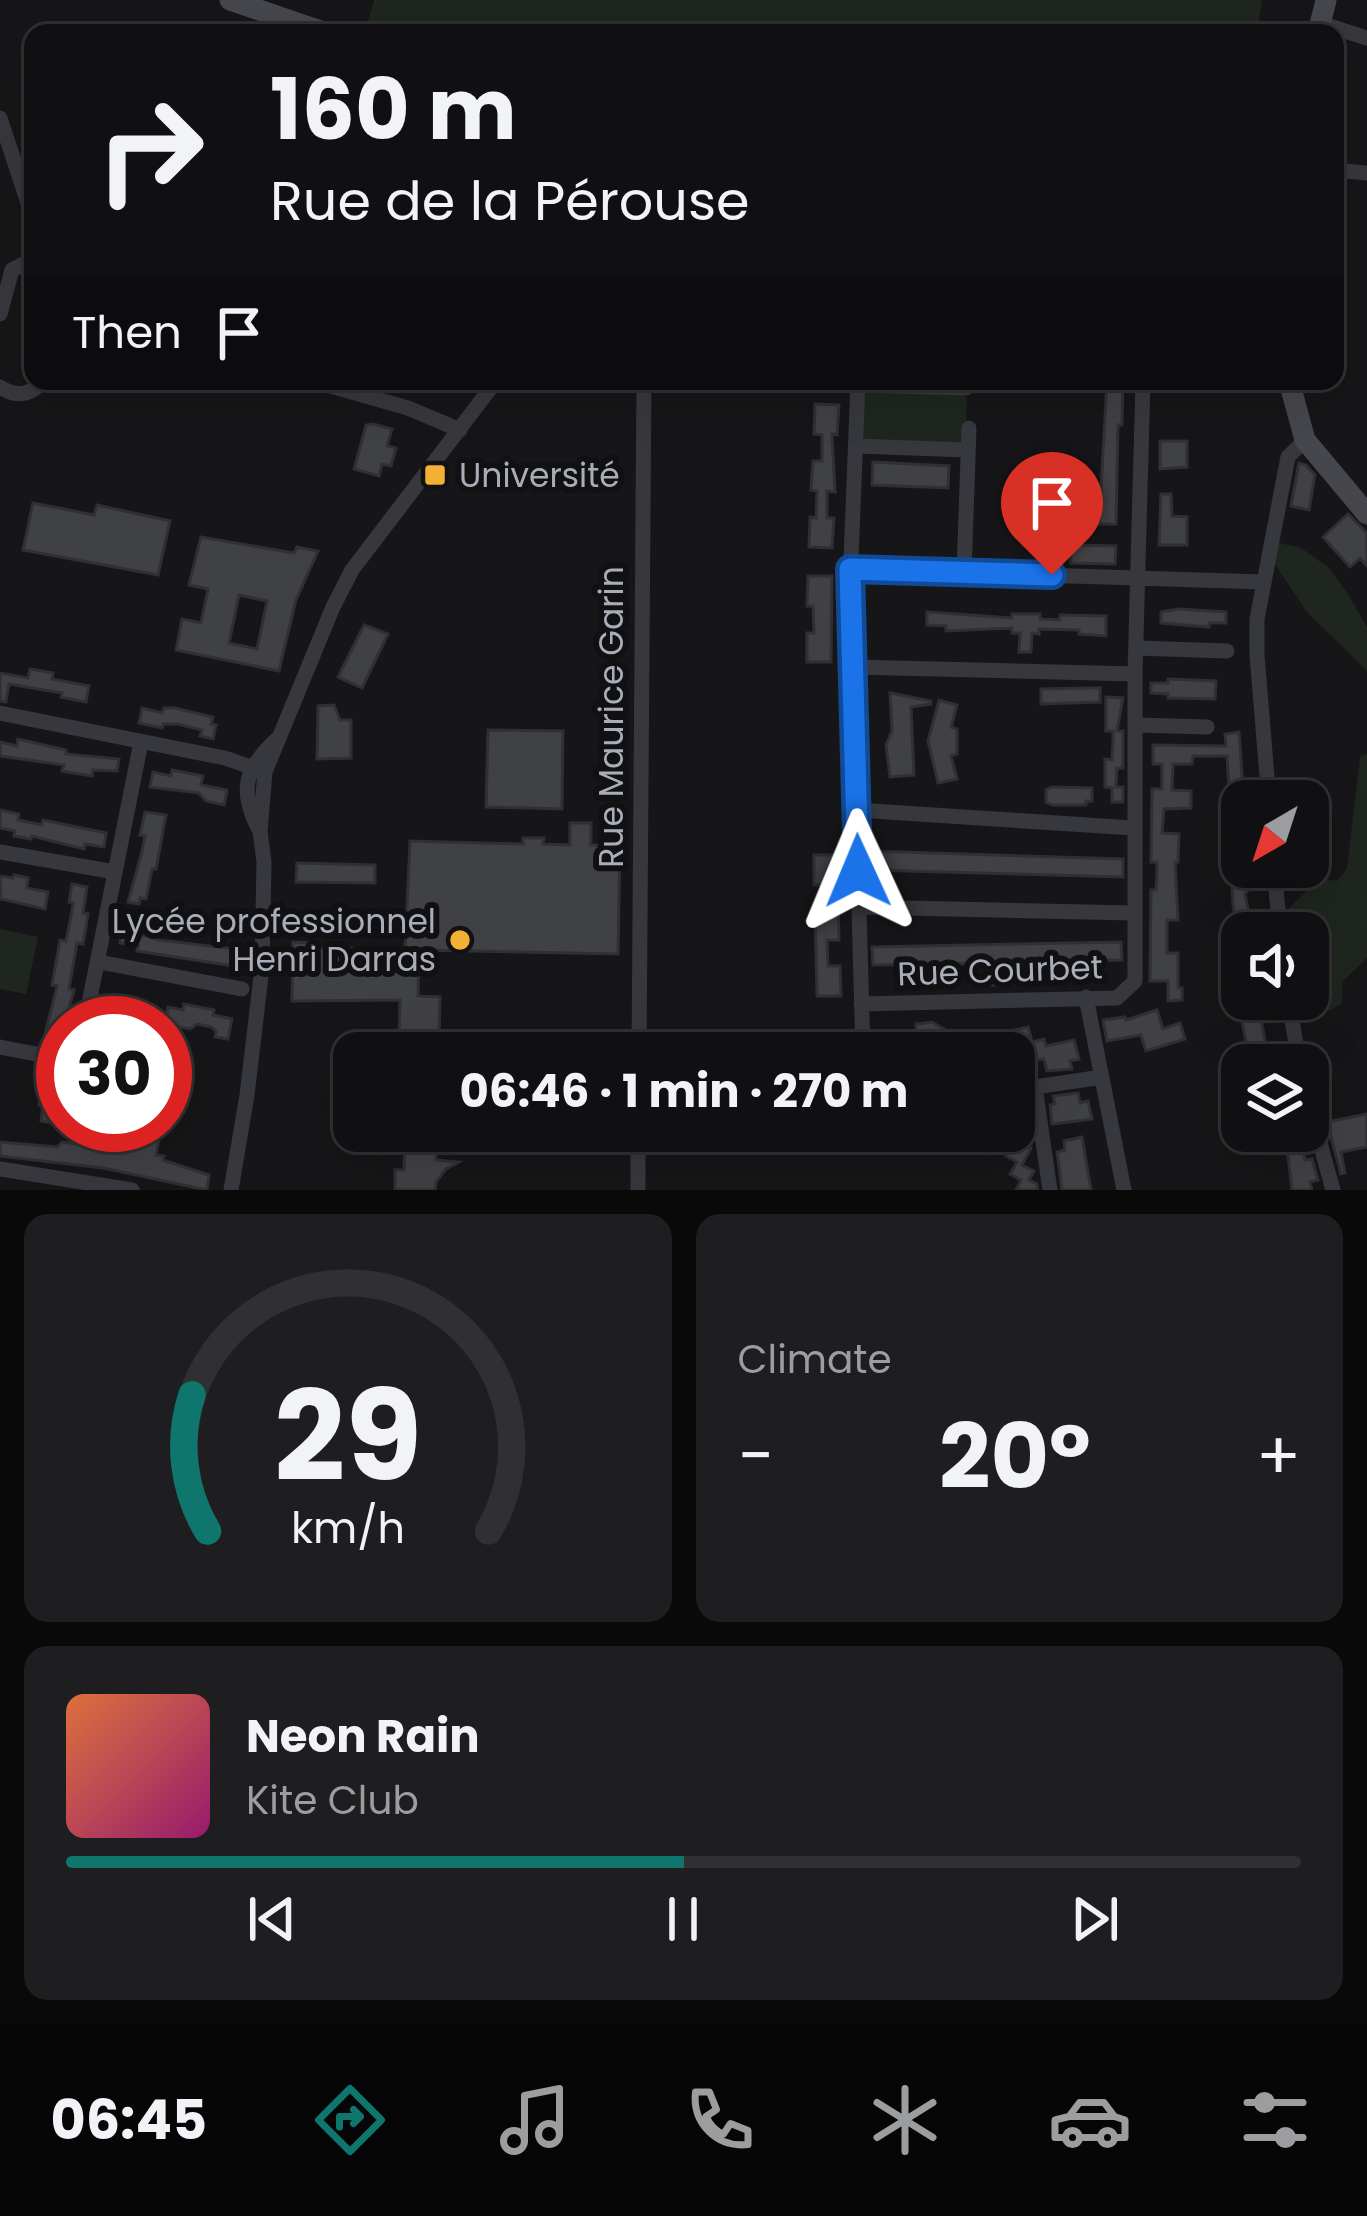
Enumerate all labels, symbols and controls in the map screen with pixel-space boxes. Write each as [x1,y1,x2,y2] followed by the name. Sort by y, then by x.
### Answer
[270,51,517,168] text: 160 m
[72,72,228,228] icon: right
[270,163,750,239] text: Rue de la Pérouse
[206,300,272,366] icon: arrive
[72,301,182,364] text: Then
[459,452,620,499] place label: Université
[1001,452,1103,575] pin
[422,462,448,488] marker: Université
[1019,470,1085,536] icon: arrive
[588,566,635,868] street label: Rue Maurice Garin
[1221,780,1329,888] north arrow
[1221,780,1329,1152] map controls
[795,808,921,934] position arrow
[112,898,436,983] place label: Lycée professionnel Henri Darras
[1221,912,1329,1020] button: sound
[447,927,473,953] marker: Lycée professionnel Henri Darras
[897,943,1103,998] street label: Rue Courbet
[36,996,192,1152] speed limit sign: 30
[1221,1044,1329,1152] button: layers
[459,1060,909,1123] text: 06:46 · 1 min · 270 m
[738,1332,892,1387] text: Climate
[274,1349,422,1524] text: 29
[939,1393,1091,1520] text: 20°
[738,1410,774,1502] text: −
[1256,1410,1301,1502] text: +
[291,1498,405,1558] text: km/h
[246,1705,480,1768] text: Neon Rain
[246,1773,419,1828] text: Kite Club
[239,1886,305,1952] icon: previous
[650,1886,716,1952] icon: pause
[1062,1886,1128,1952] icon: next
[308,2078,392,2162] icon: directions
[493,2078,577,2162] icon: music
[678,2078,762,2162] icon: phone
[863,2078,947,2162] icon: climate
[1048,2078,1132,2162] icon: car
[1233,2078,1317,2162] icon: filters
[50,2082,207,2158] text: 06:45

